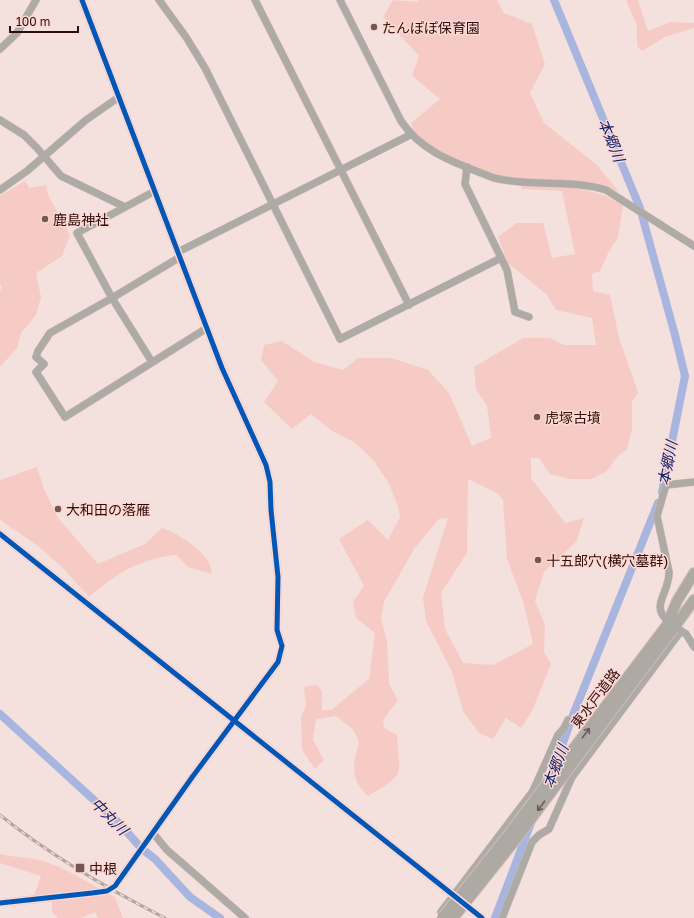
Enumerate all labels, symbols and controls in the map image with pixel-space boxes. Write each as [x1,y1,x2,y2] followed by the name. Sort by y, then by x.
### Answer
[10,8,78,34] scale bar
[16,14,50,29] text: 100 m
[382,19,480,36] place label: たんぽぽ保育園
[369,22,379,32] marker: たんぽぽ保育園
[595,116,630,166] water label: 本郷川
[53,211,109,228] place label: 鹿島神社
[40,214,50,224] marker: 鹿島神社
[545,409,601,426] place label: 虎塚古墳
[532,412,542,422] marker: 虎塚古墳
[654,437,681,487] water label: 本郷川
[66,501,150,518] place label: 大和田の落雁
[53,504,63,514] marker: 大和田の落雁
[546,552,669,569] place label: 十五郎穴(横穴墓群)
[533,555,543,565] marker: 十五郎穴(横穴墓群)
[567,665,623,731] street label: 東水戸道路
[582,727,591,738] one-way arrow
[539,740,572,790] water label: 本郷川
[88,794,134,840] water label: 中丸川
[537,801,545,812] one-way arrow
[89,860,117,877] place label: 中根
[74,862,86,874] marker: 中根

